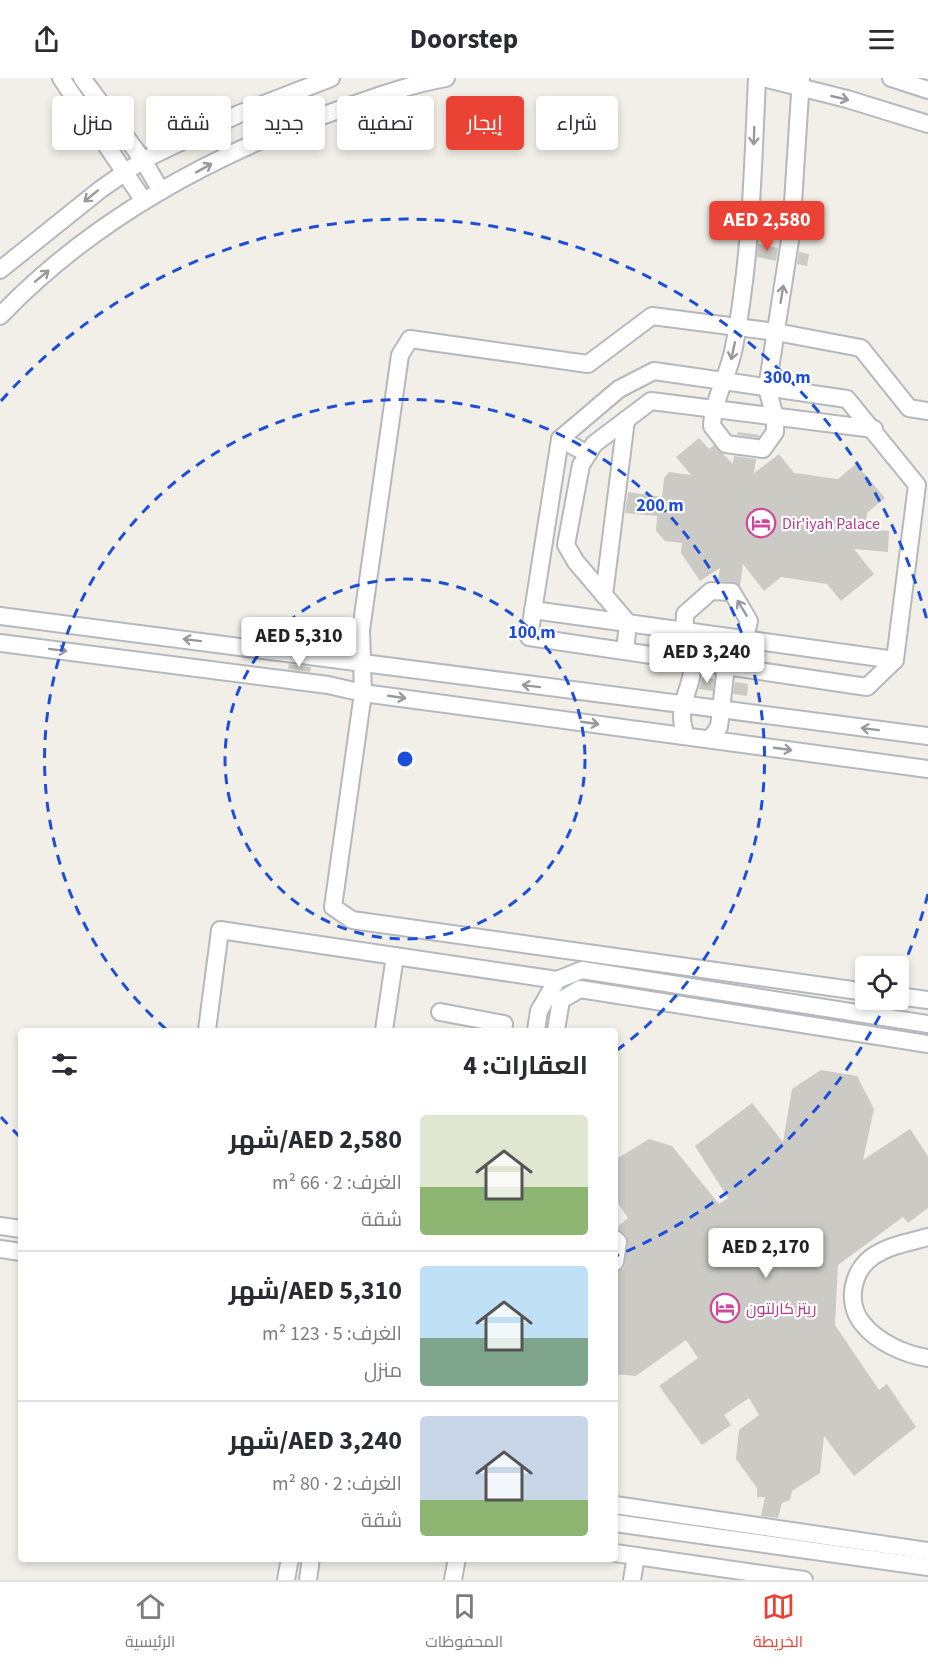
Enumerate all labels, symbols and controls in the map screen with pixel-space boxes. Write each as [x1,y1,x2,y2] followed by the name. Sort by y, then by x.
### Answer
[410,20,518,59] text: Doorstep
[30,23,63,56] icon: share
[865,23,898,56] icon: menu
[831,92,850,104] one-way arrow
[52,96,134,150] chip: منزل
[146,96,231,150] chip: شقة
[243,96,325,150] chip: جديد
[337,96,434,150] chip: تصفية
[446,96,524,150] chip: إيجار
[536,96,618,150] chip: شراء
[749,126,760,146] one-way arrow
[195,162,212,174] one-way arrow
[84,190,100,203] one-way arrow
[698,201,836,252] pin: AED 2,580
[723,206,811,234] text: AED 2,580
[34,269,50,282] one-way arrow
[776,285,787,304] one-way arrow
[727,341,738,360] one-way arrow
[763,365,811,390] text: 300 m
[636,493,684,518] text: 200 m
[745,507,777,539] hotel icon: Dir'iyah Palace
[782,513,880,535] place label: Dir'iyah Palace
[735,600,747,617] one-way arrow
[230,617,368,668] pin: AED 5,310
[508,620,556,645] text: 100 m
[255,622,343,650] text: AED 5,310
[638,633,776,684] pin: AED 3,240
[182,634,202,645] one-way arrow
[663,638,751,666] text: AED 3,240
[48,645,67,656] one-way arrow
[521,680,541,691] one-way arrow
[386,692,406,703] one-way arrow
[580,718,599,729] one-way arrow
[861,723,880,734] one-way arrow
[773,744,793,755] one-way arrow
[395,749,415,769] centre of rings
[855,956,909,1010] map controls
[855,956,909,1010] button: locate
[463,1047,588,1084] text: العقارات: 4
[48,1048,81,1081] icon: filters
[229,1121,402,1158] text: AED 2,580/شهر
[468,1139,540,1211] icon: home
[272,1169,402,1197] text: الغرف: 2 · 66 m²
[361,1206,402,1234] text: شقة
[697,1228,835,1279] pin: AED 2,170
[722,1233,810,1261] text: AED 2,170
[229,1272,402,1309] text: AED 5,310/شهر
[468,1290,540,1362] icon: home
[709,1292,741,1324] hotel icon: ريتز كارلتون
[746,1298,816,1320] place label: ريتز كارلتون
[262,1320,402,1348] text: الغرف: 5 · 123 m²
[364,1357,402,1385] text: منزل
[229,1422,402,1459] text: AED 3,240/شهر
[468,1440,540,1512] icon: home
[272,1470,402,1498] text: الغرف: 2 · 80 m²
[361,1507,402,1535] text: شقة
[125,1590,175,1656] tab: الرئيسية
[425,1590,503,1656] tab: المحفوظات
[753,1590,803,1656] tab: الخريطة

